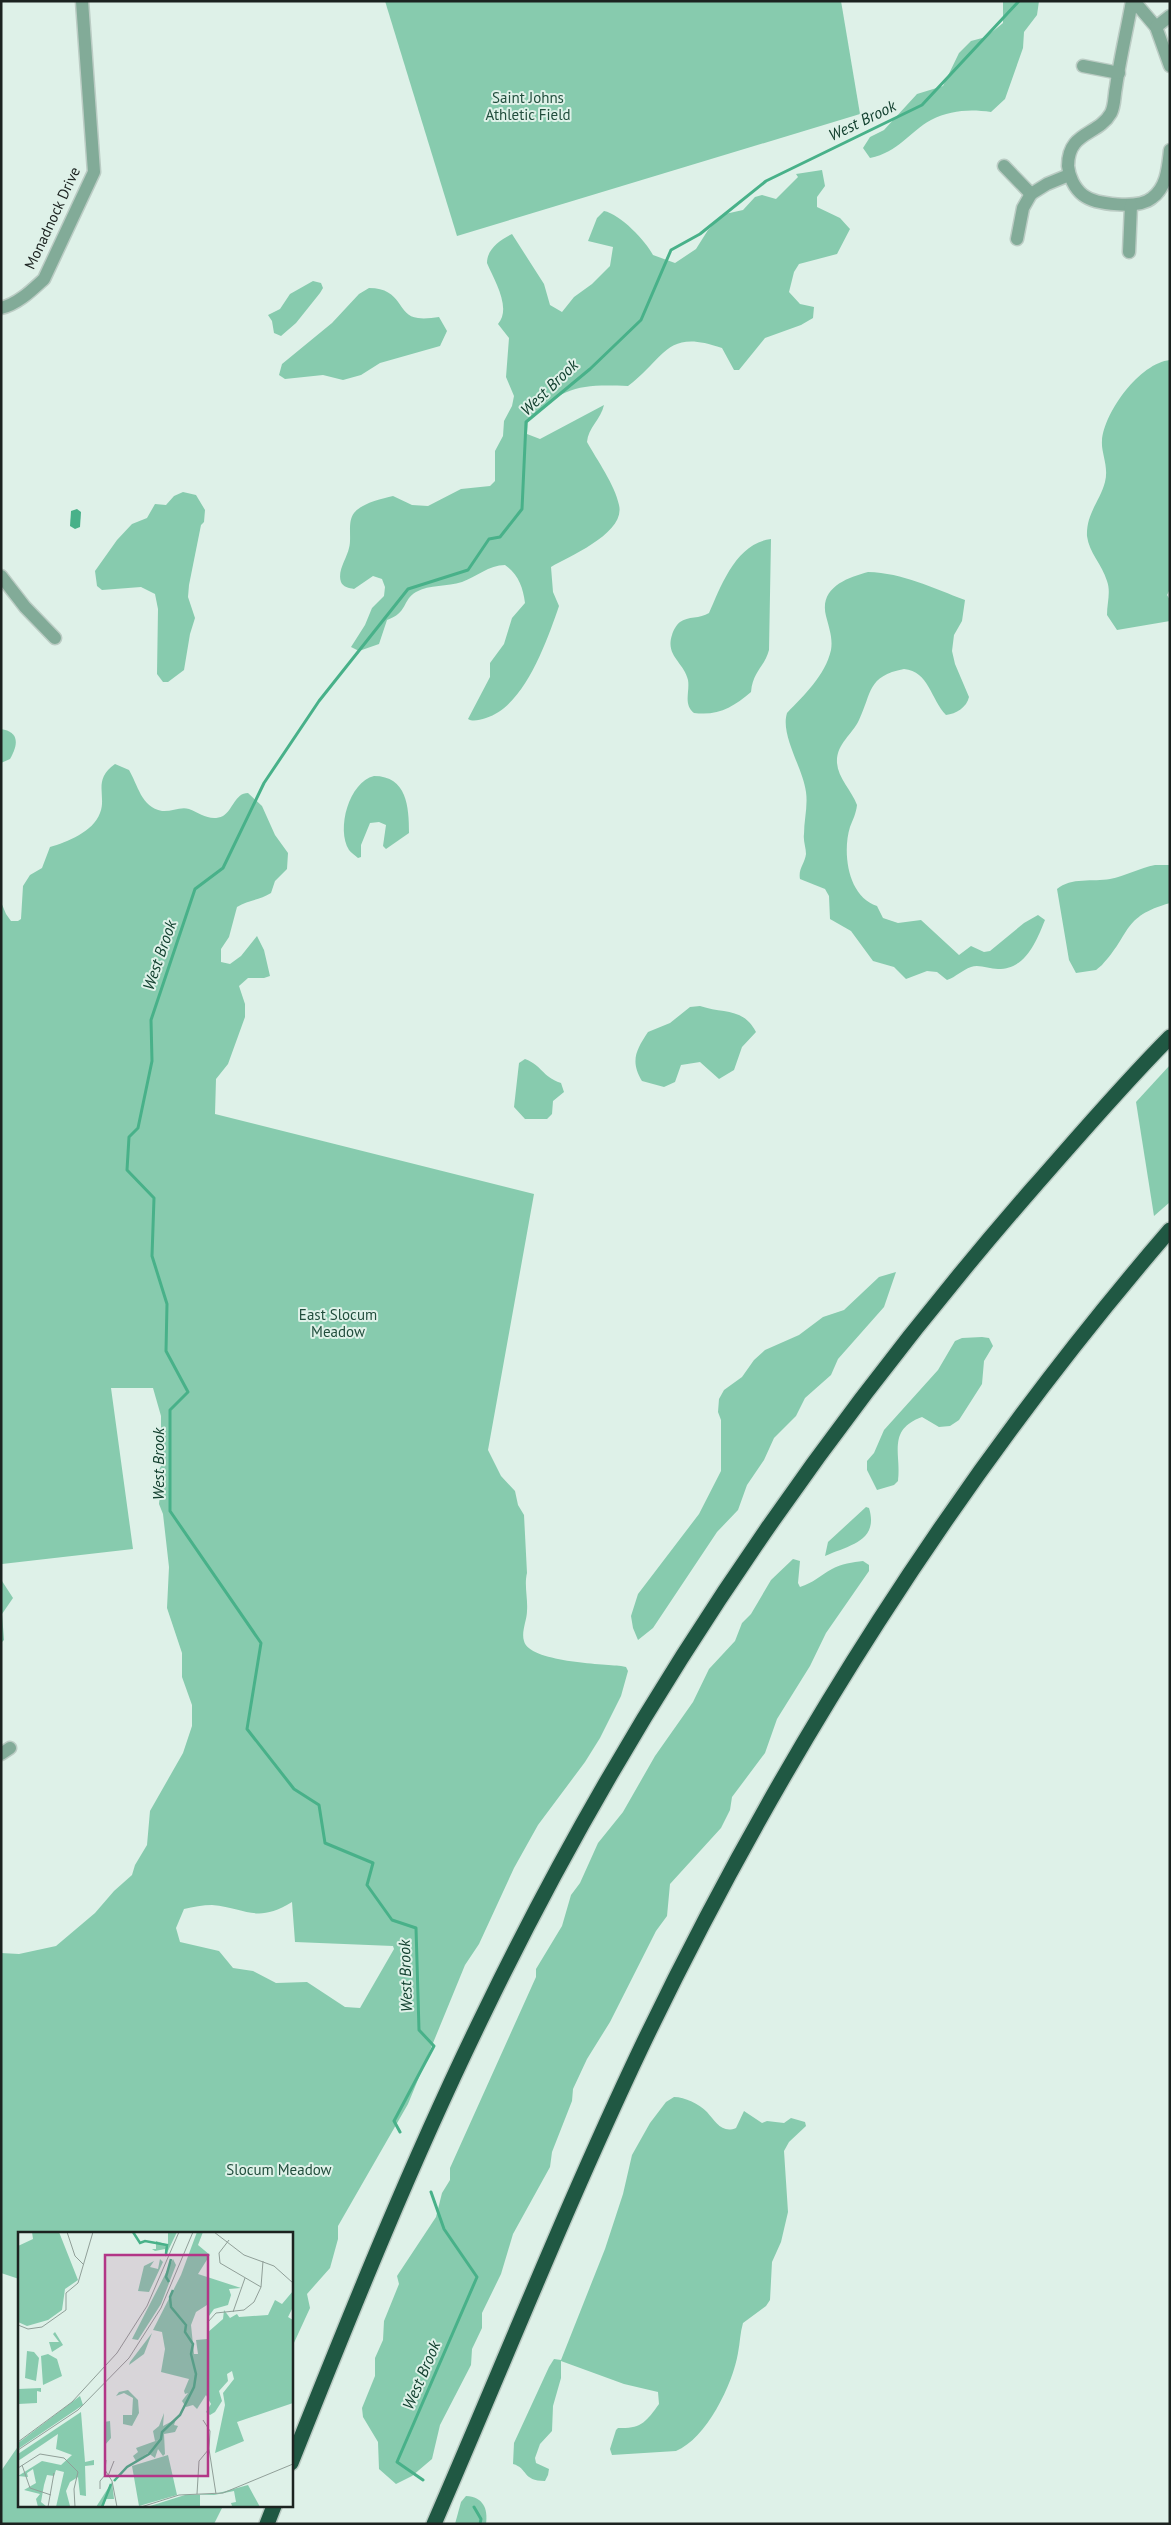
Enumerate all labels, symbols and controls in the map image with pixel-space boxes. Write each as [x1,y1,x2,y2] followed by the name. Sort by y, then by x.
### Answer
[485,88,571,124] park label: Saint Johns Athletic Field
[825,95,900,145] water label: West Brook
[20,164,84,272] street label: Monadnock Drive
[516,354,583,419] water label: West Brook
[138,917,181,993] water label: West Brook
[299,1305,377,1341] park label: East Slocum Meadow
[148,1427,168,1500] water label: West Brook
[394,1939,416,2013] water label: West Brook
[226,2160,332,2179] park label: Slocum Meadow
[18,2232,292,2508] inset map
[398,2337,445,2412] water label: West Brook

